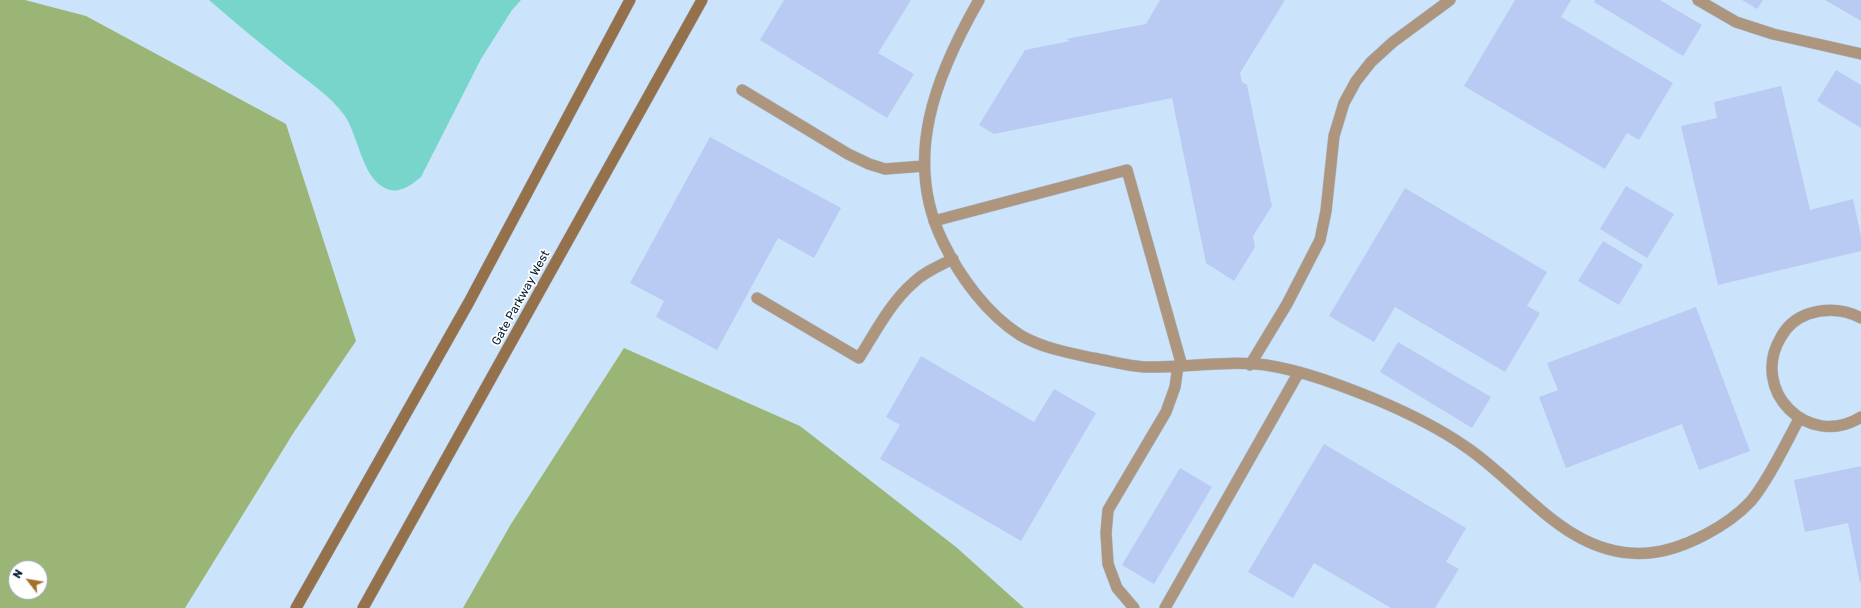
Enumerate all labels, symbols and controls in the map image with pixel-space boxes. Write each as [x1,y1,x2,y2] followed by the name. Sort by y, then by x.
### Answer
[489,248,553,348] street label: Gate Parkway West
[8,560,48,600] north arrow
[11,567,26,581] text: N

